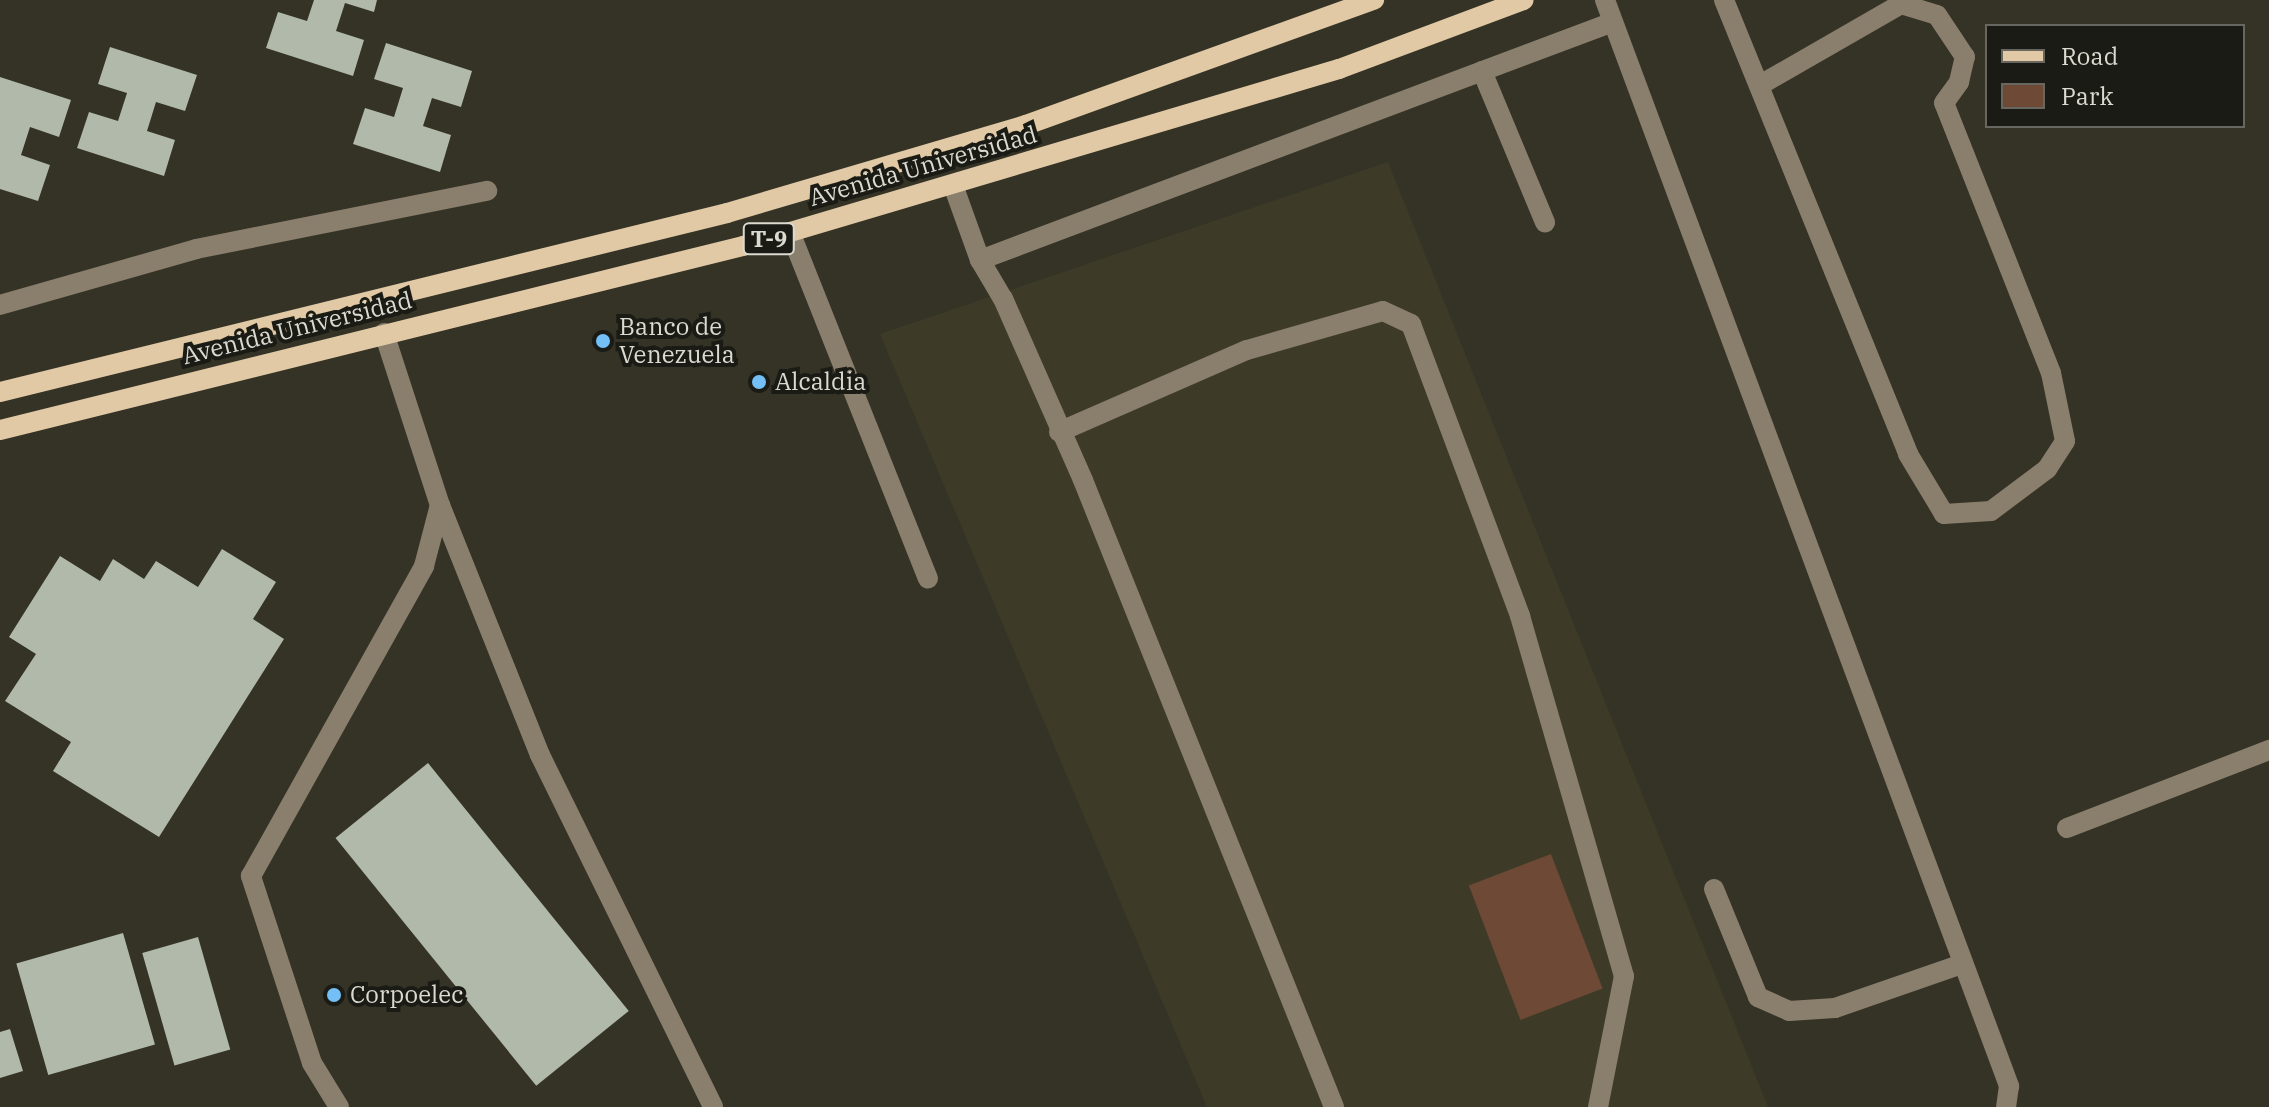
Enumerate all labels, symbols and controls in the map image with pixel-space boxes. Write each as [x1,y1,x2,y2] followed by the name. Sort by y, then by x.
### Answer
[1985,24,2245,128] legend
[2061,40,2118,72] text: Road
[2061,80,2113,112] text: Park
[806,120,1040,212] street label: Avenida Universidad
[741,221,797,257] road number: T-9
[179,286,415,370] street label: Avenida Universidad
[619,313,735,369] place label: Banco de Venezuela
[594,332,612,350] marker: Banco de Venezuela
[775,368,866,396] place label: Alcaldia
[750,373,768,391] marker: Alcaldia
[350,981,464,1009] place label: Corpoelec
[325,986,343,1004] marker: Corpoelec

